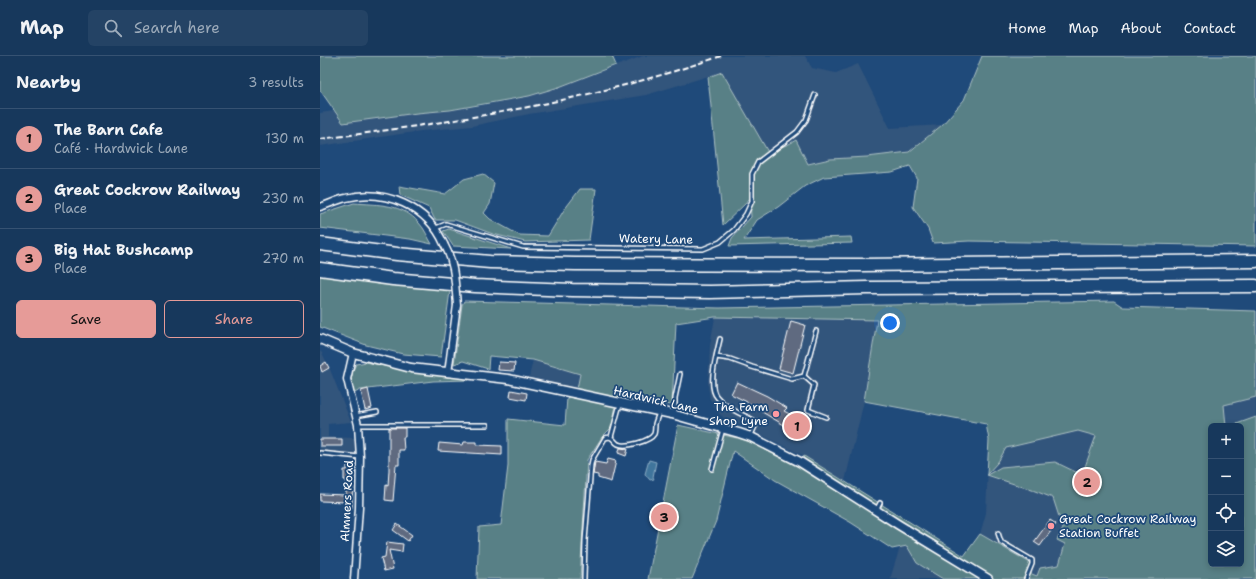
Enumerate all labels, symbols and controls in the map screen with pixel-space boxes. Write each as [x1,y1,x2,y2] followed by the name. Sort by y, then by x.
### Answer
[88,10,368,46] search box
[20,15,64,40] text: Map
[102,17,124,39] icon: search
[134,18,220,38] text: Search here
[1008,19,1047,37] text: Home
[1069,19,1099,37] text: Map
[1121,19,1162,37] text: About
[1184,19,1236,37] text: Contact
[16,71,81,93] text: Nearby
[248,74,304,91] text: 3 results
[54,120,163,140] text: The Barn Cafe
[26,130,32,147] text: 1
[266,130,304,147] text: 130 m
[54,140,188,157] text: Café · Hardwick Lane
[54,180,241,200] text: Great Cockrow Railway
[24,190,34,207] text: 2
[262,190,304,207] text: 230 m
[54,200,87,217] text: Place
[619,230,693,248] street label: Watery Lane
[54,240,193,260] text: Big Hat Bushcamp
[24,250,34,267] text: 3
[262,250,304,267] text: 270 m
[54,260,87,277] text: Place
[16,300,156,338] button: Save
[164,300,304,338] button: Share
[880,313,900,333] your location
[612,382,700,418] street label: Hardwick Lane
[709,399,768,429] place label: The Farm Shop Lyne
[771,409,781,419] marker: The Farm Shop Lyne
[784,411,810,441] pin: 1
[1208,423,1244,567] map controls
[1208,423,1244,459] button: +
[337,459,357,542] street label: Almners Road
[1208,459,1244,495] button: −
[1074,467,1100,497] pin: 2
[1208,495,1244,531] button: locate
[651,502,677,532] pin: 3
[1059,511,1197,541] place label: Great Cockrow Railway Station Buffet
[1046,521,1056,531] marker: Great Cockrow Railway Station Buffet
[1208,531,1244,567] button: layers

